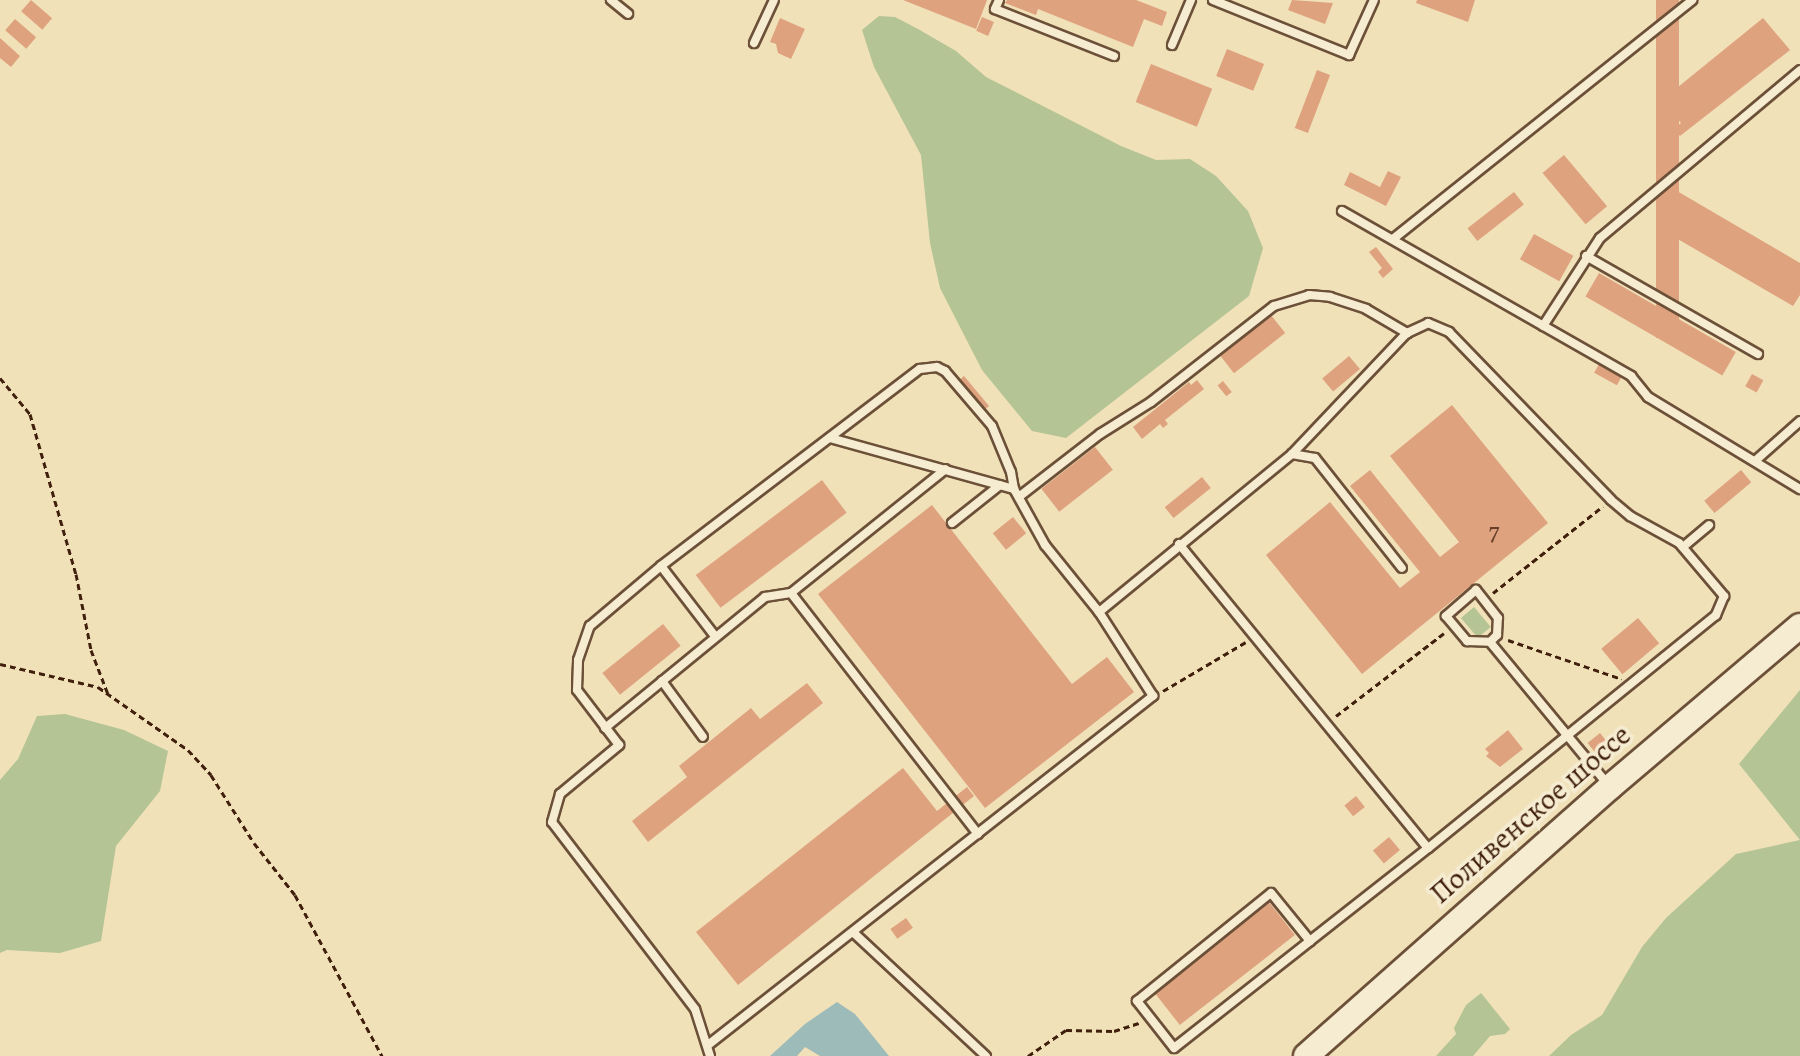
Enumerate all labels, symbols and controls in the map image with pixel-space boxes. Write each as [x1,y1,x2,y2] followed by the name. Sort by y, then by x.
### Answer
[1489,516,1499,548] house number: 7
[1422,717,1638,911] street label: Поливенское шоссе

